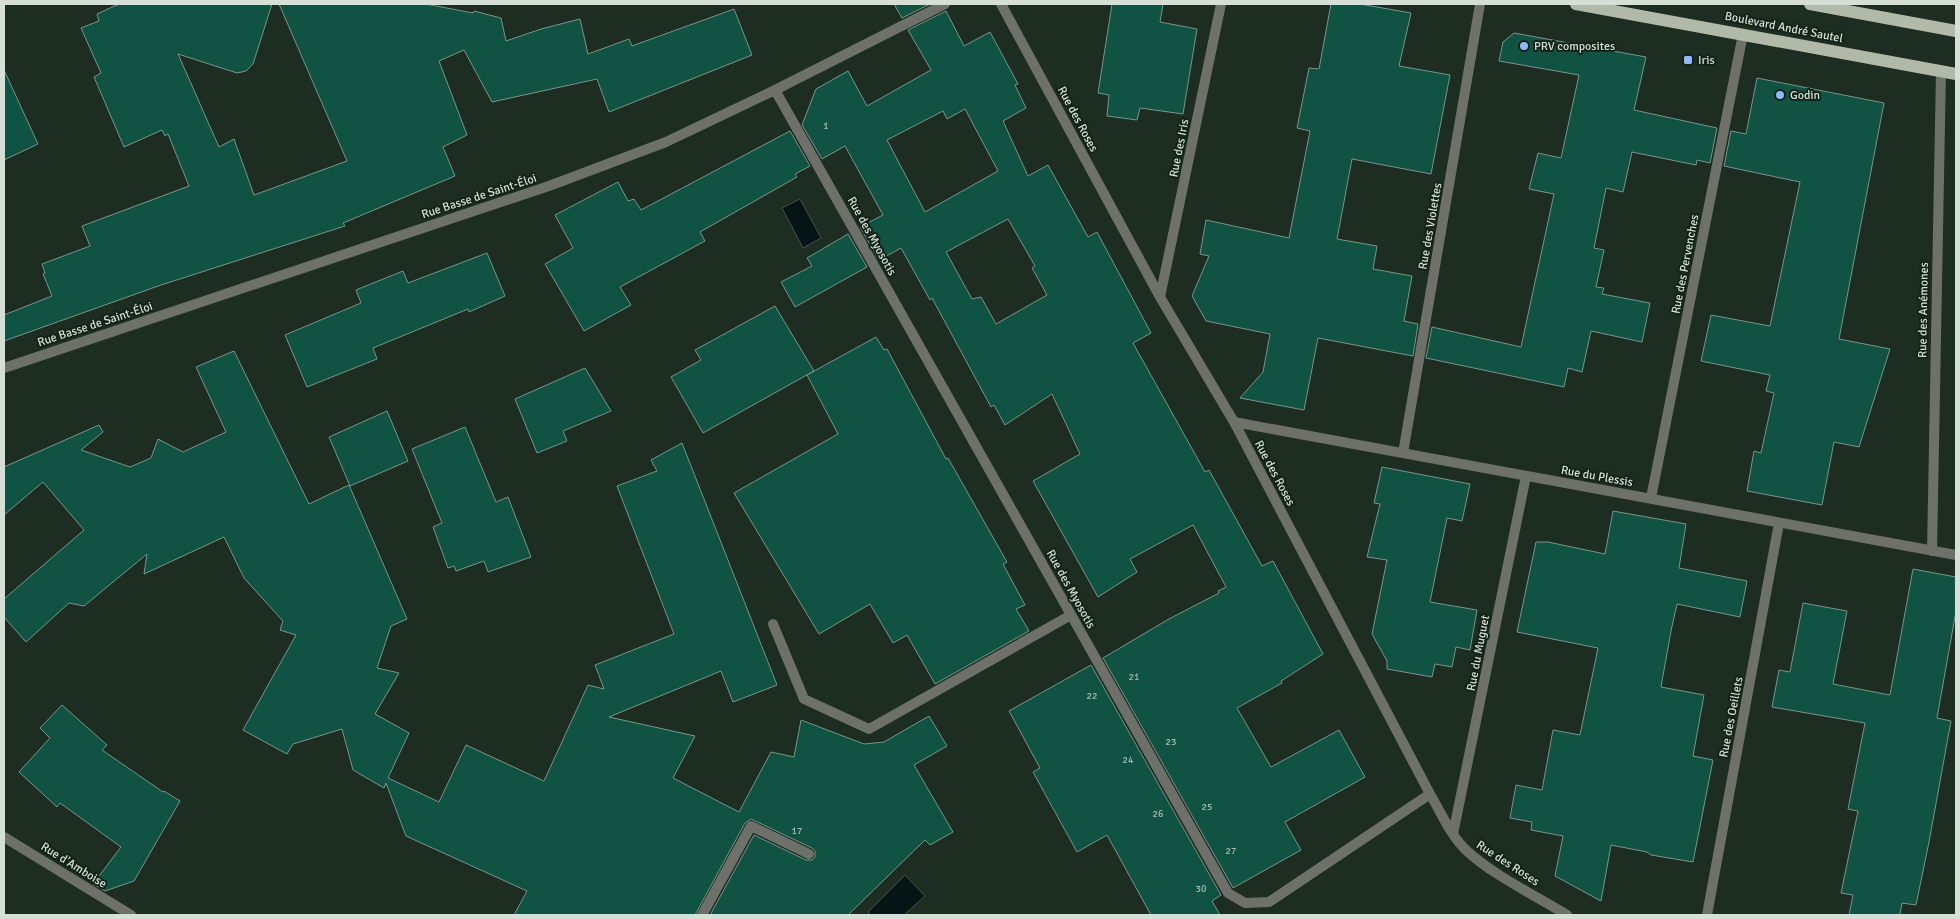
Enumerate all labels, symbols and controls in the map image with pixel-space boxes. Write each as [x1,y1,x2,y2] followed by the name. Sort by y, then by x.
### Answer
[1723,9,1845,46] street label: Boulevard André Sautel
[1534,39,1615,54] place label: PRV composites
[1518,40,1530,52] marker: PRV composites
[1698,53,1715,68] place label: Iris
[1682,54,1694,66] marker: Iris
[1054,84,1101,155] street label: Rue des Roses
[1790,88,1820,103] place label: Godin
[1774,89,1786,101] marker: Godin
[1166,118,1192,178] street label: Rue des Iris
[823,120,829,132] house number: 1
[420,171,539,222] street label: Rue Basse de Saint-Éloi
[1415,182,1445,271] street label: Rue des Violettes
[844,194,899,278] street label: Rue des Myosotis
[1668,213,1702,315] street label: Rue des Pervenches
[1915,262,1932,358] street label: Rue des Anémones
[36,299,155,350] street label: Rue Basse de Saint-Éloi
[1251,438,1298,509] street label: Rue des Roses
[1560,463,1634,490] street label: Rue du Plessis
[1043,547,1098,631] street label: Rue des Myosotis
[1464,614,1493,692] street label: Rue du Muguet
[1129,671,1139,683] house number: 21
[1716,676,1747,759] street label: Rue des Oeillets
[1087,690,1097,702] house number: 22
[1166,736,1176,748] house number: 23
[1123,754,1134,766] house number: 24
[1202,801,1212,813] house number: 25
[1153,808,1163,820] house number: 26
[792,825,802,837] house number: 17
[1473,837,1542,889] street label: Rue des Roses
[38,839,109,892] street label: Rue d'Amboise
[1226,845,1236,857] house number: 27
[1196,883,1206,895] house number: 30

